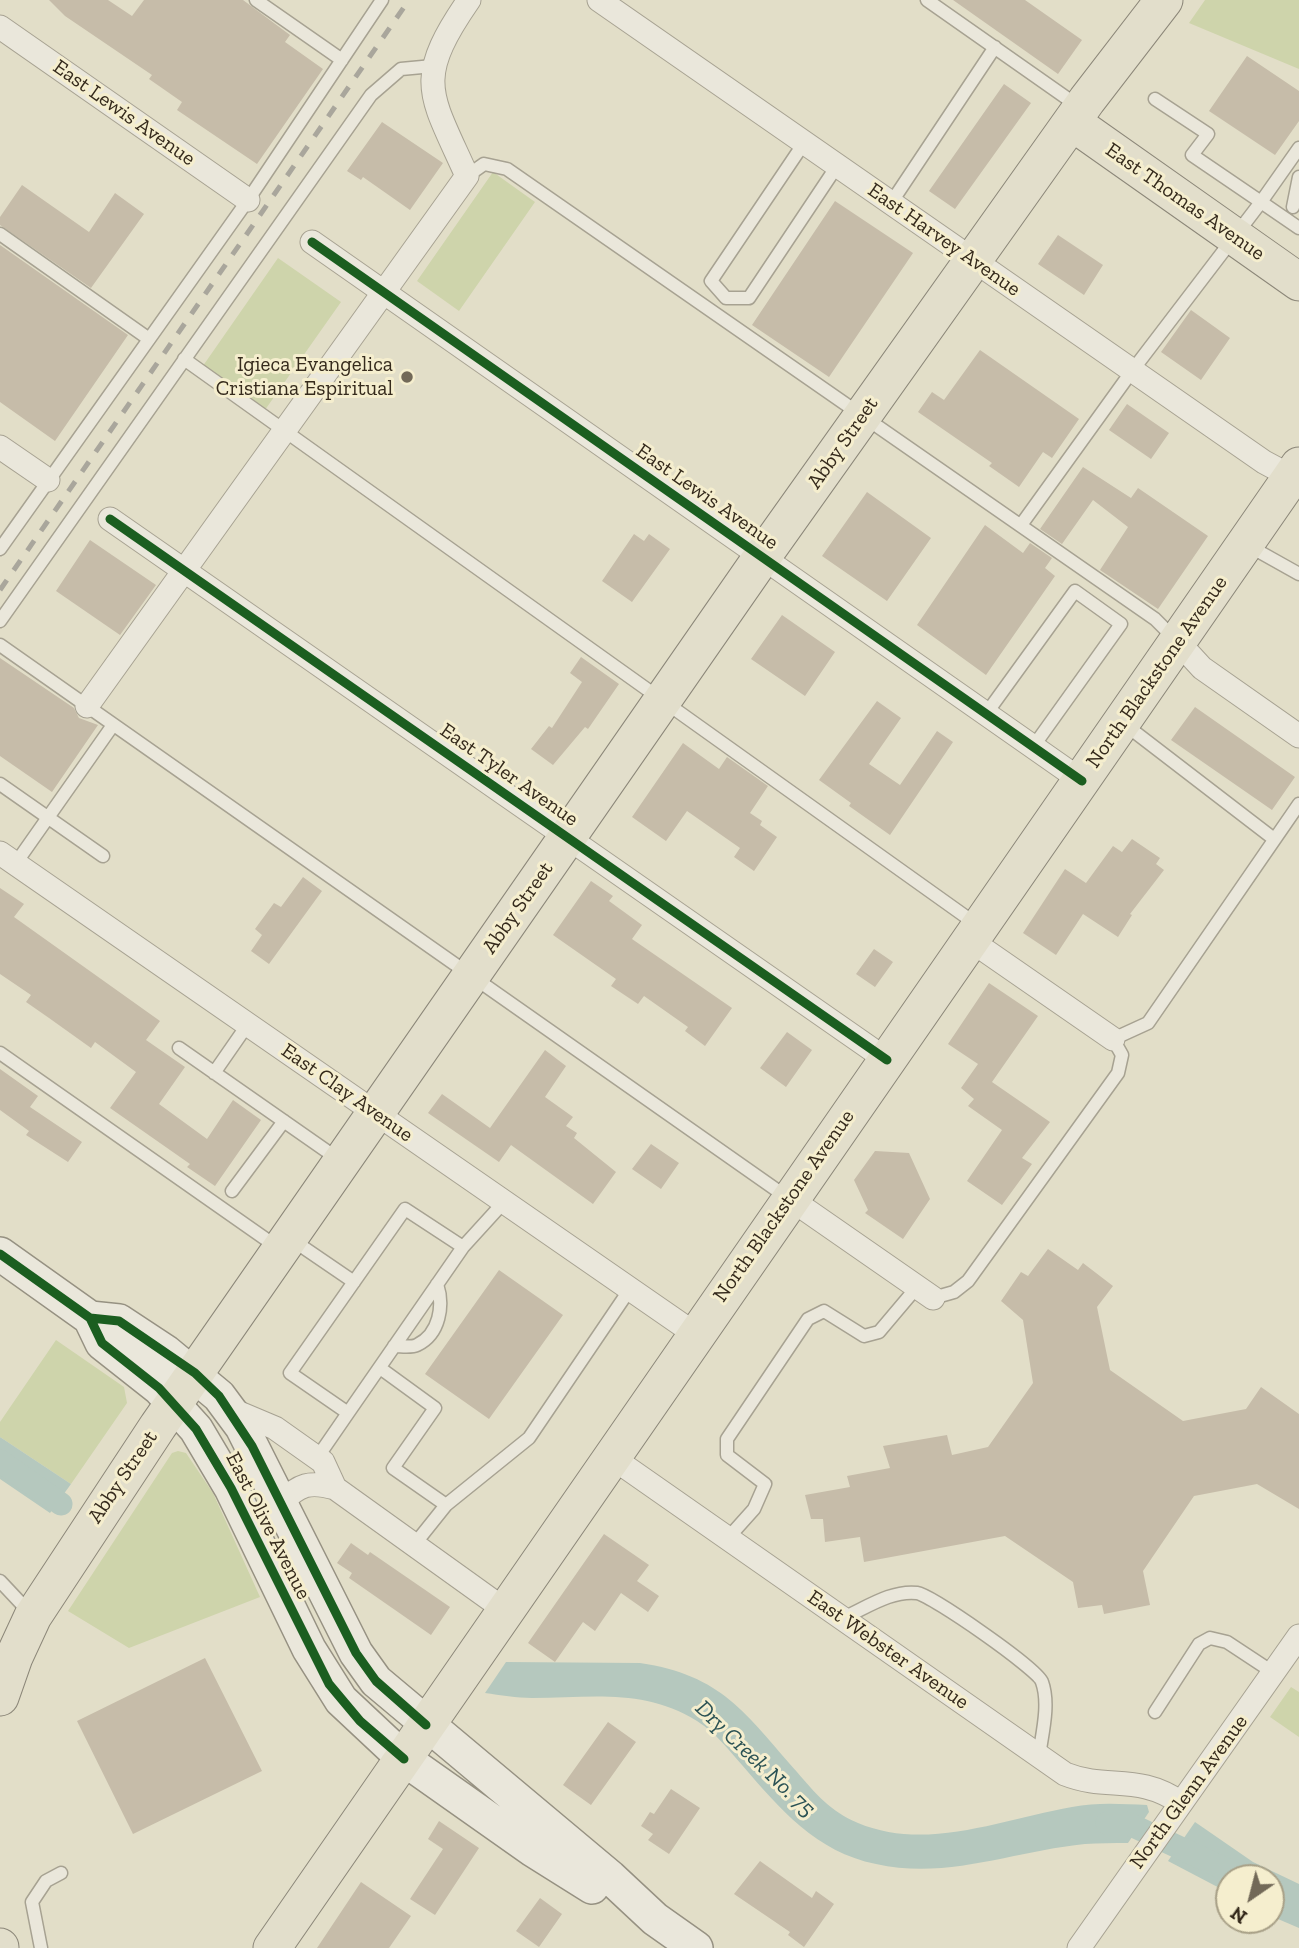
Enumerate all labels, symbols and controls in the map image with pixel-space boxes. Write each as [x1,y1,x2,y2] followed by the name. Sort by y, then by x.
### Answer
[48,55,200,171] street label: East Lewis Avenue
[1101,138,1269,266] street label: East Thomas Avenue
[863,178,1025,302] street label: East Harvey Avenue
[216,352,393,402] place label: Igieca Evangelica Cristiana Espiritual
[399,369,415,385] marker: Igieca Evangelica Cristiana Espiritual
[802,392,884,494] street label: Abby Street
[631,439,783,555] street label: East Lewis Avenue
[1081,571,1233,773] street label: North Blackstone Avenue
[435,718,583,832] street label: East Tyler Avenue
[477,857,559,959] street label: Abby Street
[276,1038,418,1148] street label: East Clay Avenue
[708,1105,860,1307] street label: North Blackstone Avenue
[83,1426,163,1528] street label: Abby Street
[220,1448,316,1604] street label: East Olive Avenue
[803,1585,973,1715] street label: East Webster Avenue
[689,1695,821,1823] water label: Dry Creek No. 75
[1125,1710,1253,1874] street label: North Glenn Avenue
[1215,1864,1285,1934] north arrow
[1226,1901,1251,1929] text: N

